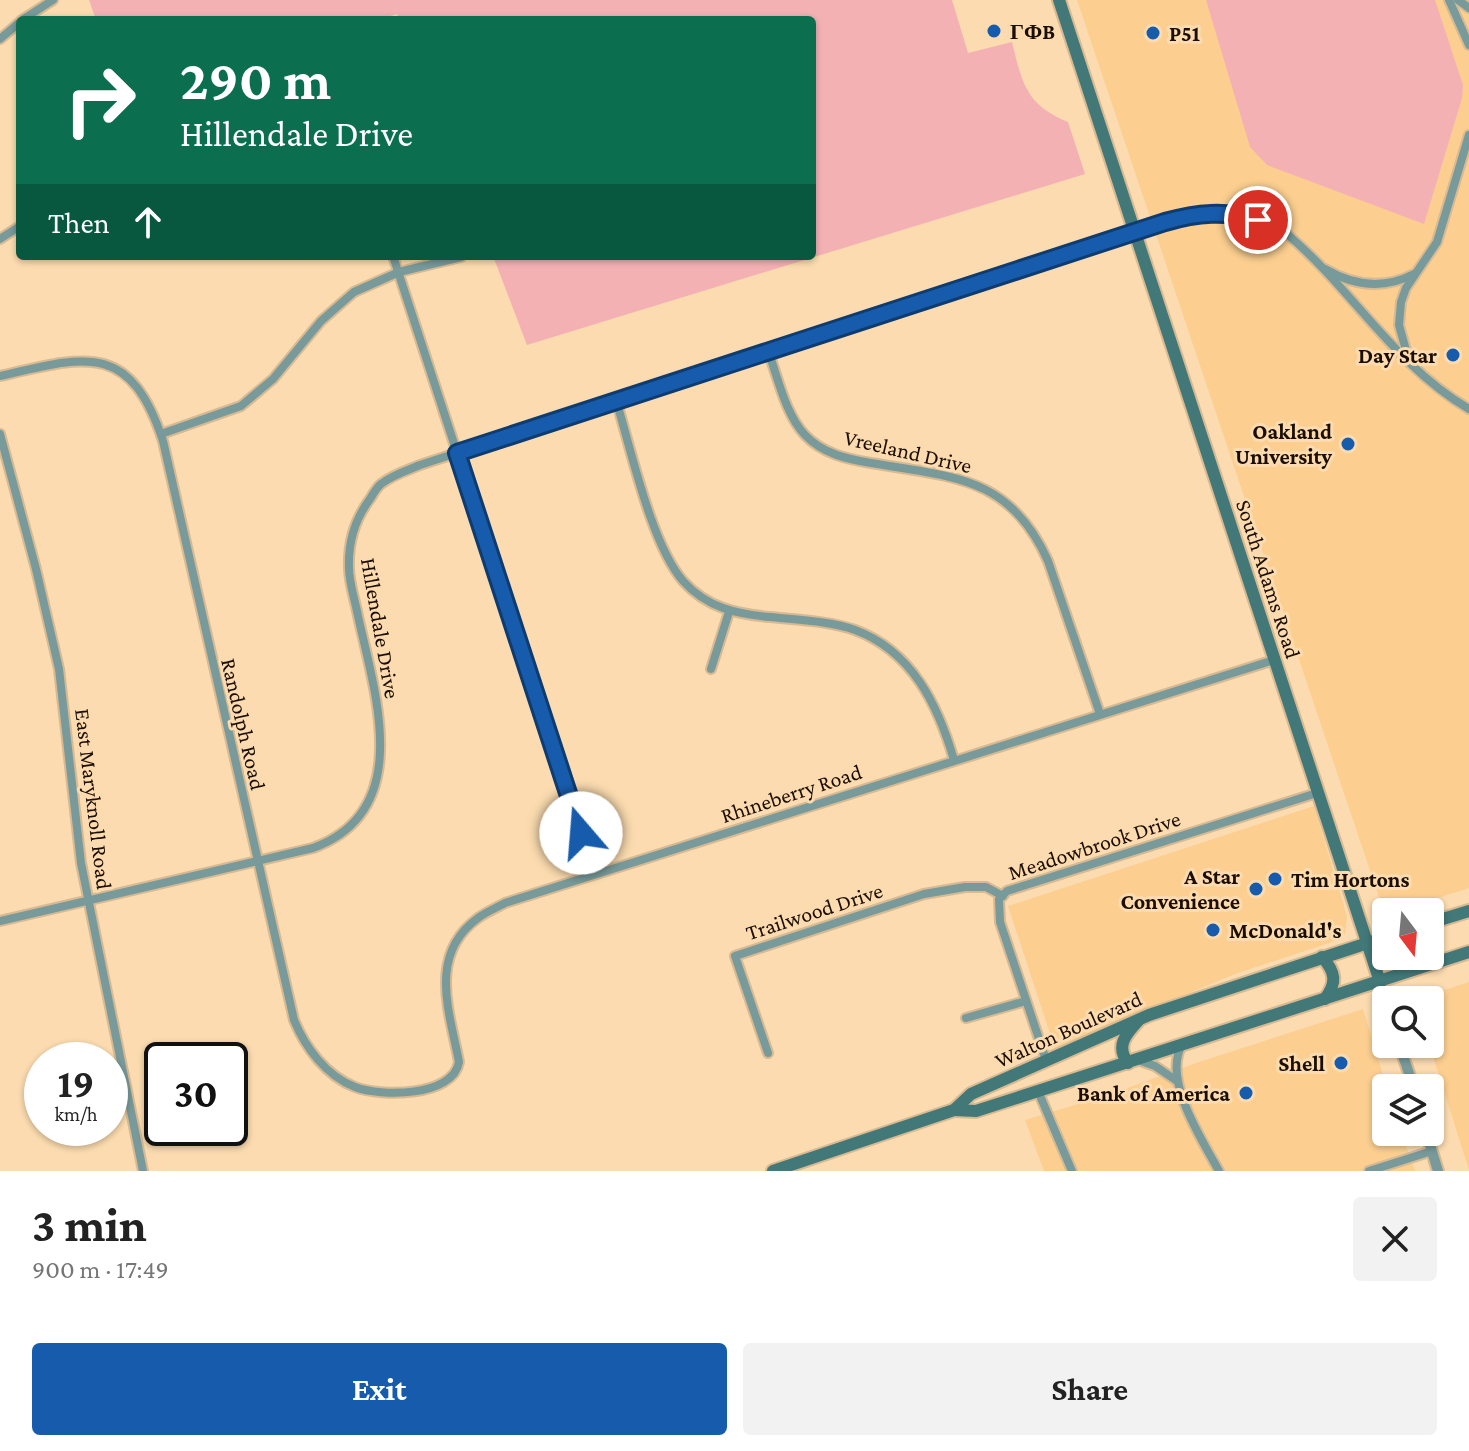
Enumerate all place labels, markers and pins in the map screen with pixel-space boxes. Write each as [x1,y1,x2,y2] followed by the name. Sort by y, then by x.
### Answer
[1010,19,1055,44] place label: ΓΦB
[1169,21,1200,46] place label: P51
[985,22,1003,40] marker: ΓΦB
[1144,24,1162,42] marker: P51
[1224,186,1292,254] pin
[1358,343,1437,368] place label: Day Star
[1444,346,1462,364] marker: Day Star
[1235,419,1332,469] place label: Oakland University
[1339,435,1357,453] marker: Oakland University
[1120,864,1240,914] place label: A Star Convenience
[1291,867,1409,892] place label: Tim Hortons
[1266,870,1284,888] marker: Tim Hortons
[1247,880,1265,898] marker: A Star Convenience
[1229,918,1342,943] place label: McDonald's
[1204,921,1222,939] marker: McDonald's
[1278,1051,1326,1076] place label: Shell
[1332,1054,1350,1072] marker: Shell
[1077,1081,1230,1106] place label: Bank of America
[1237,1084,1255,1102] marker: Bank of America

